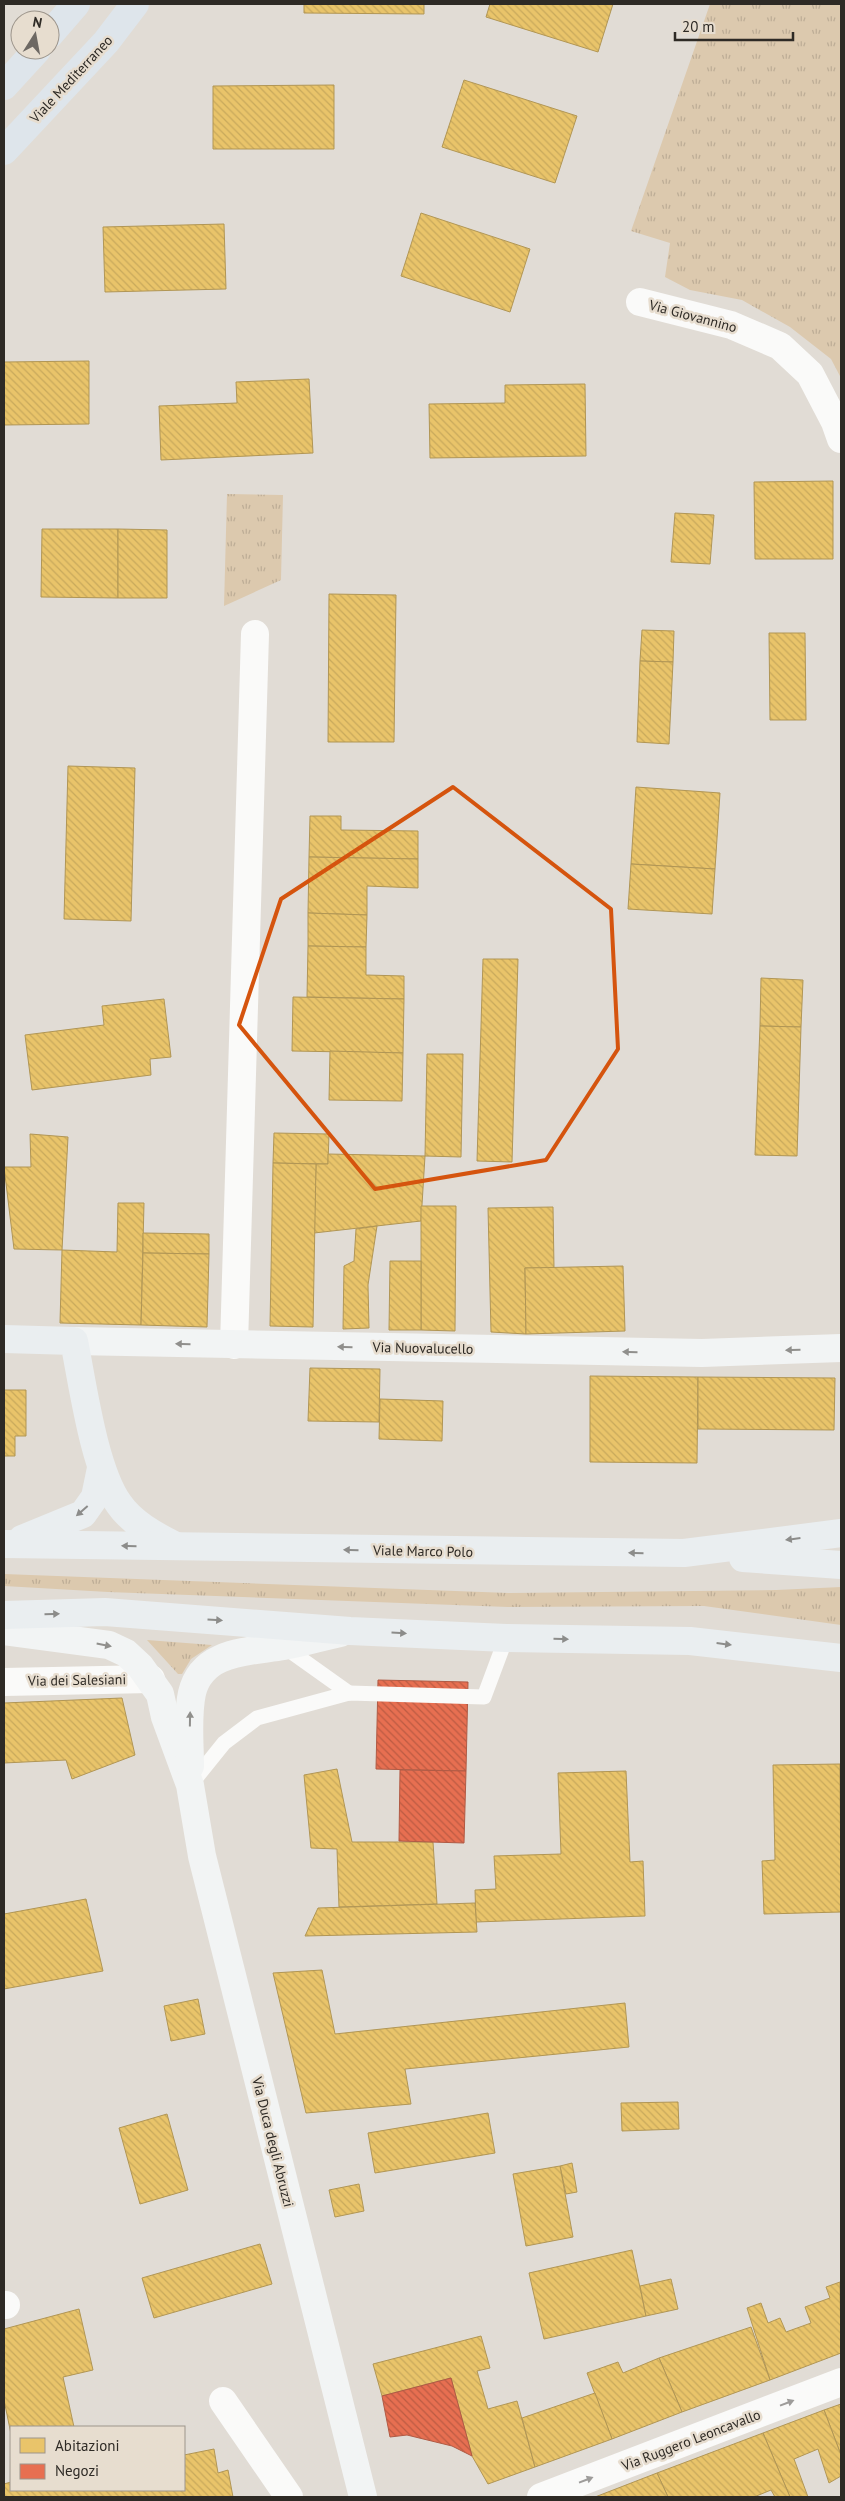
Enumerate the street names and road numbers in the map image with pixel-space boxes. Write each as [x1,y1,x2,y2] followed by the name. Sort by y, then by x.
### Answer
[25,31,116,127] street label: Viale Mediterraneo
[646,295,739,336] street label: Via Giovannino
[371,1338,474,1358] street label: Via Nuovalucello
[372,1541,473,1561] street label: Viale Marco Polo
[27,1670,126,1690] street label: Via dei Salesiani
[248,2074,298,2209] street label: Via Duca degli Abruzzi
[618,2405,763,2475] street label: Via Ruggero Leoncavallo

